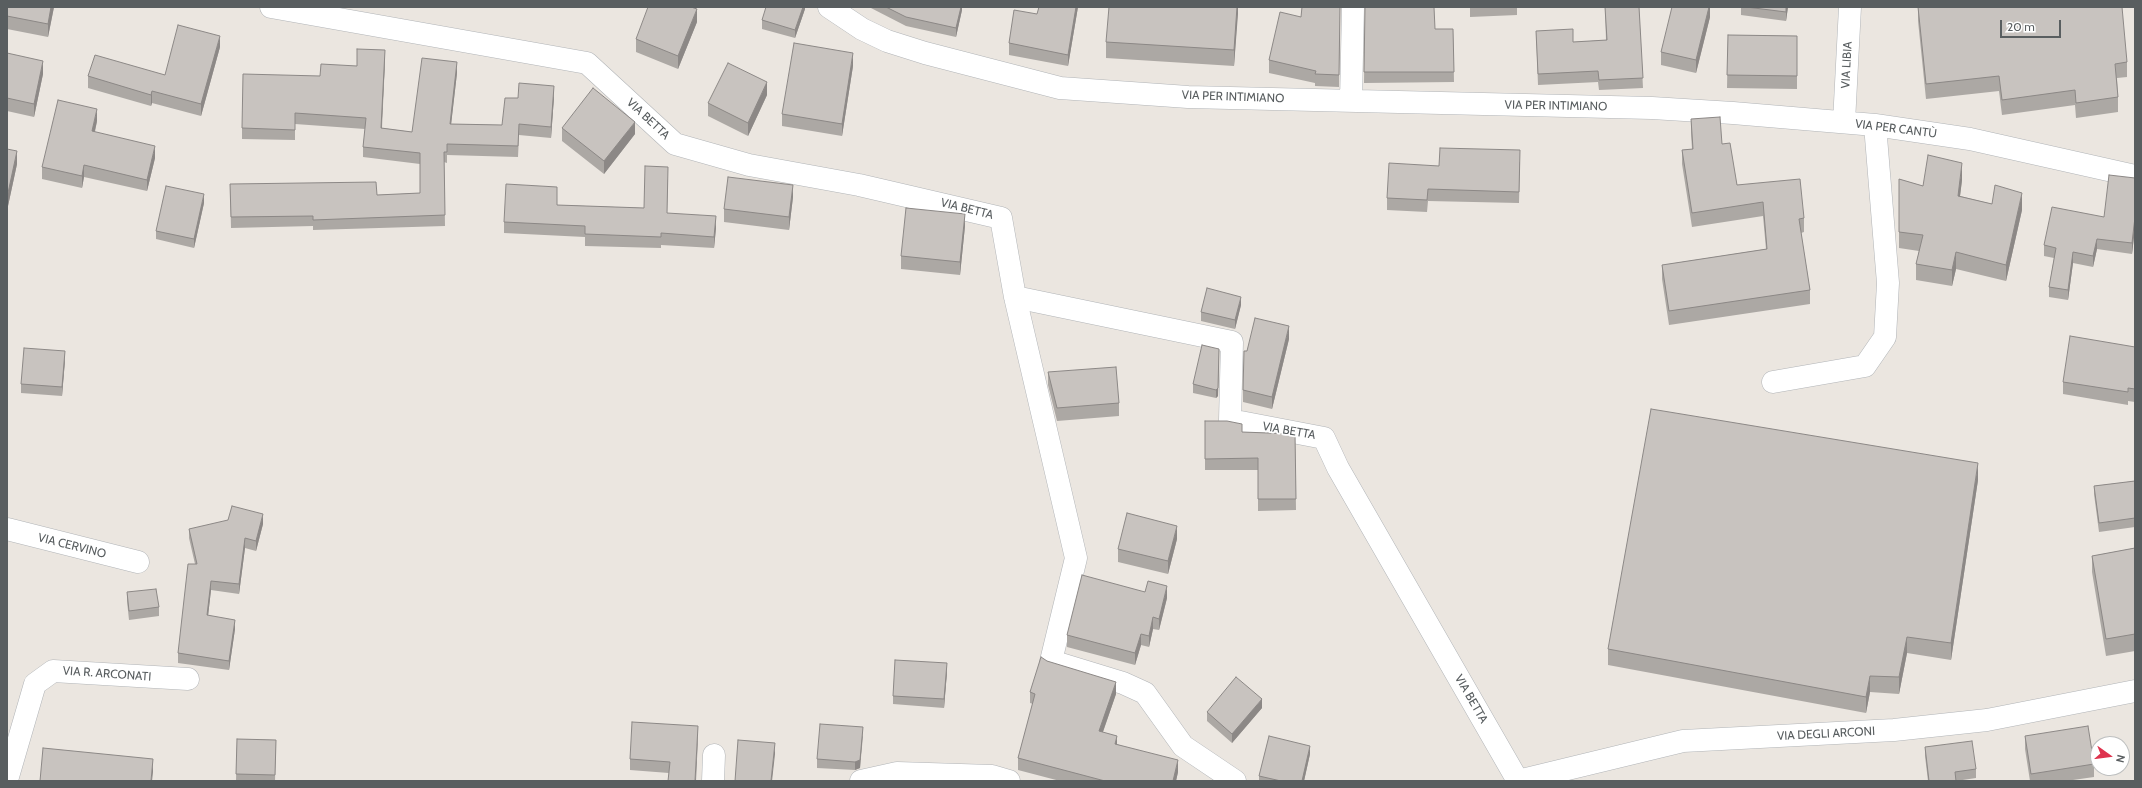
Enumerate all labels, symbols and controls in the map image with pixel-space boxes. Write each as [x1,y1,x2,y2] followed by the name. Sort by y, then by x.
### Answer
[2002,12,2063,38] scale bar
[2007,19,2035,34] text: 20 m
[1839,41,1855,89] street label: VIA LIBIA
[1181,88,1285,106] street label: VIA PER INTIMIANO
[623,95,673,143] street label: VIA BETTA
[1505,98,1607,114] street label: VIA PER INTIMIANO
[1854,117,1938,141] street label: VIA PER CANTÙ
[939,196,995,222] street label: VIA BETTA
[1261,419,1317,443] street label: VIA BETTA
[36,531,108,561] street label: VIA CERVINO
[62,664,152,684] street label: VIA R. ARCONATI
[1451,672,1491,726] street label: VIA BETTA
[1777,724,1875,744] street label: VIA DEGLI ARCONI
[2090,736,2130,776] north arrow
[2113,753,2128,764] text: N

